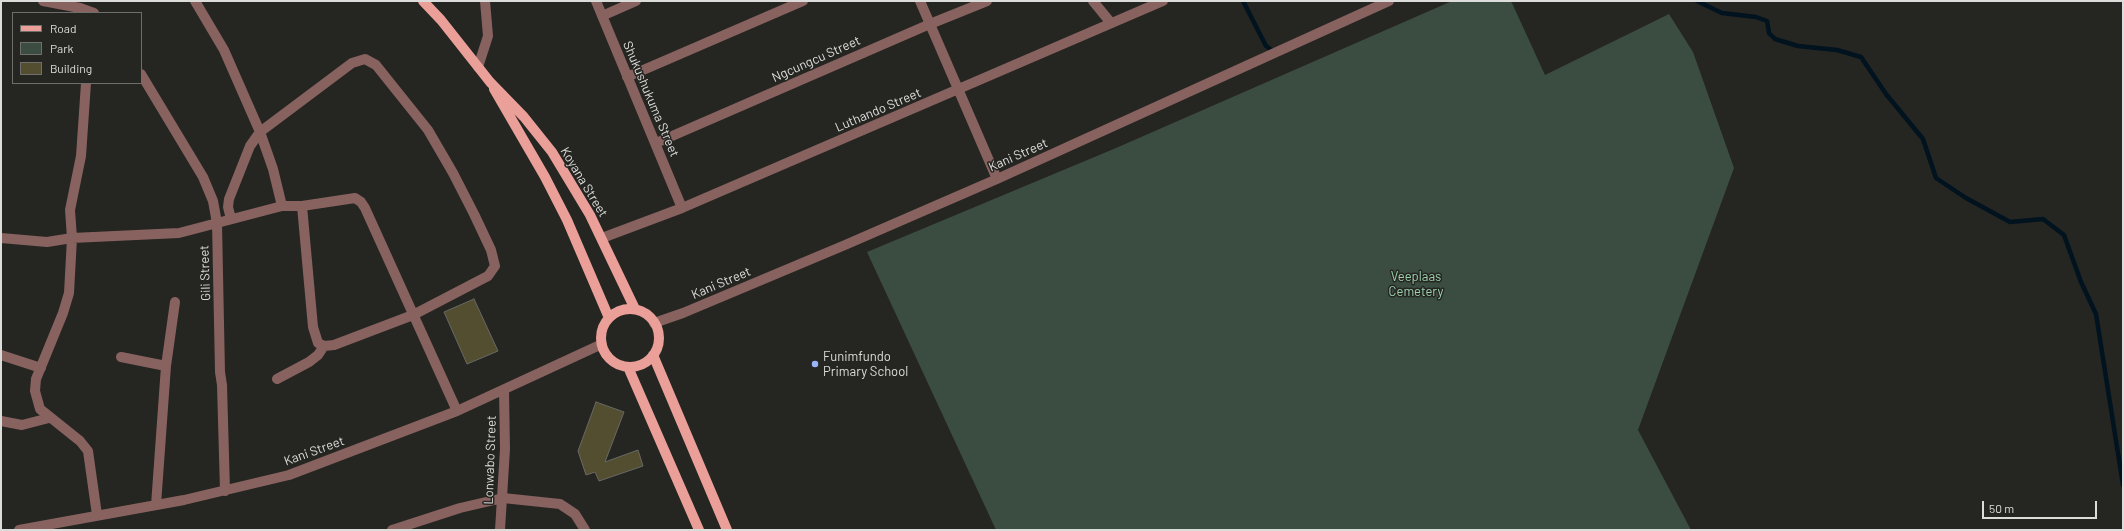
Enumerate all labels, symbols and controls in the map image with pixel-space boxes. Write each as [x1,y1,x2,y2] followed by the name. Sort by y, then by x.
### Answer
[12,12,142,84] legend
[50,21,77,35] text: Road
[769,33,863,85] street label: Ngcungcu Street
[620,39,682,159] street label: Shukushukuma Street
[50,41,74,55] text: Park
[50,61,92,75] text: Building
[833,85,923,135] street label: Luthando Street
[986,135,1050,175] street label: Kani Street
[557,144,611,220] street label: Koyana Street
[196,245,214,301] street label: Gili Street
[689,264,753,302] street label: Kani Street
[1389,269,1443,300] park label: Veeplaas Cemetery
[823,349,908,380] place label: Funimfundo Primary School
[810,359,820,369] marker: Funimfundo Primary School
[481,415,499,505] street label: Lonwabo Street
[282,433,346,469] street label: Kani Street
[1984,493,2099,519] scale bar
[1989,501,2014,515] text: 50 m

